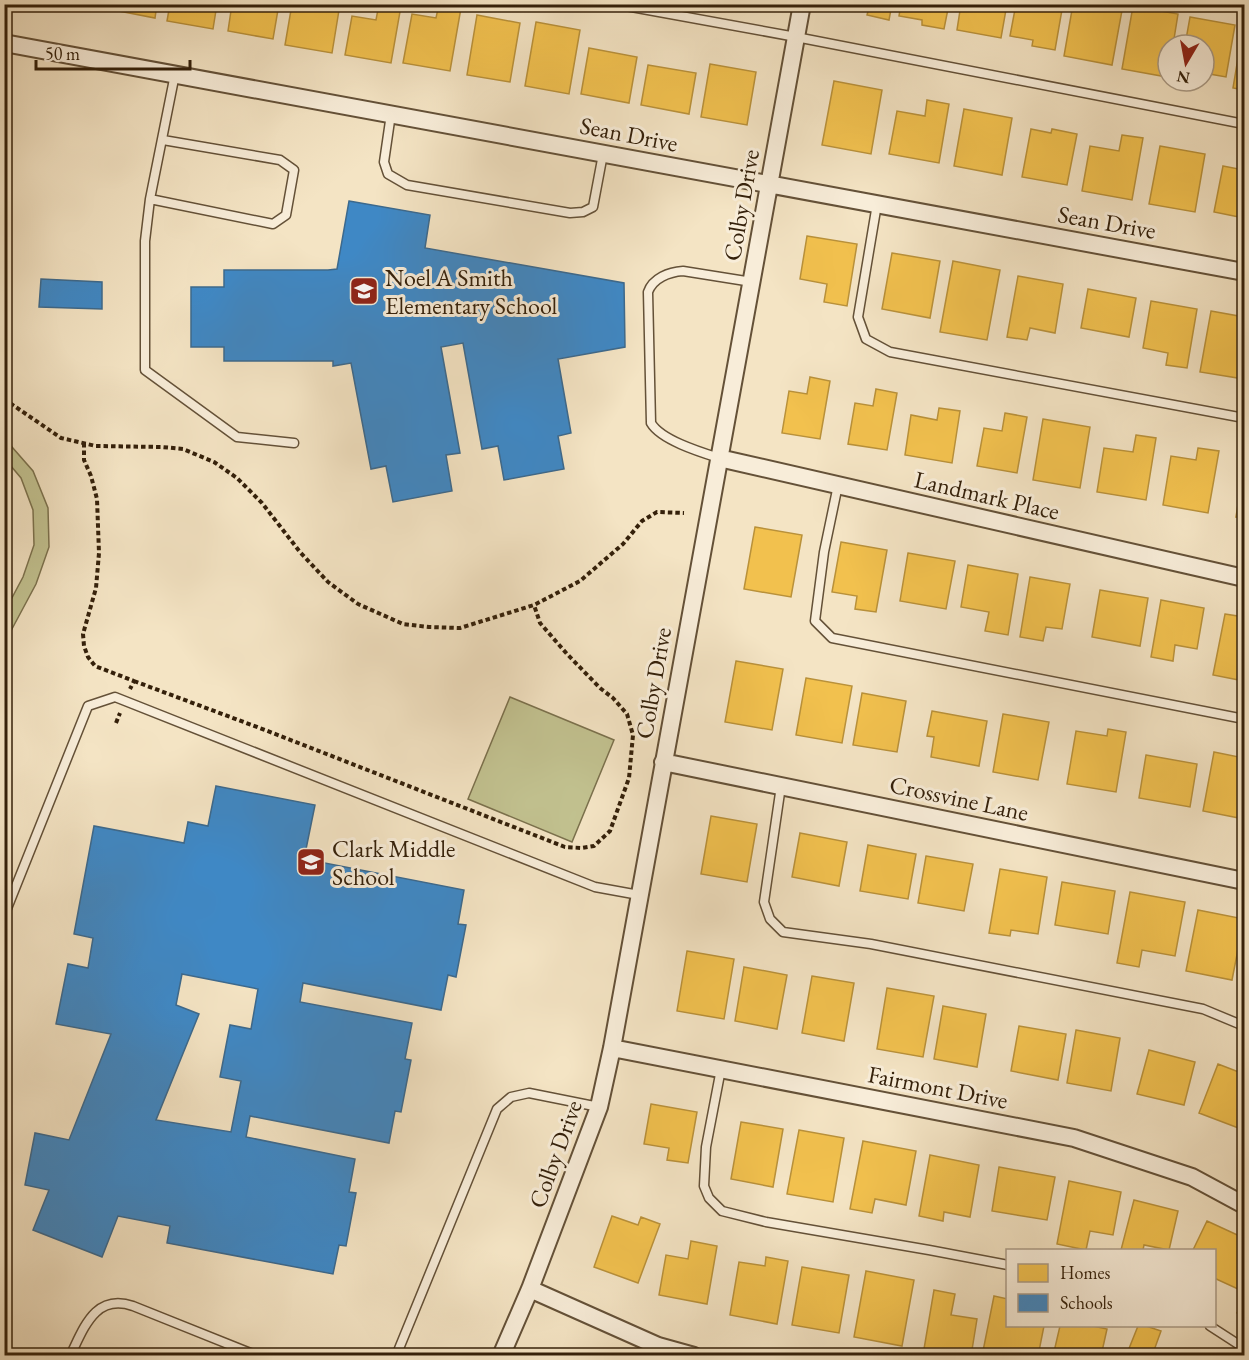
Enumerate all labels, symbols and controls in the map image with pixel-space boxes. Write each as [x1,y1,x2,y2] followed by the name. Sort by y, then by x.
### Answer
[36,33,190,71] scale bar
[1156,33,1216,93] north arrow
[45,42,80,65] text: 50 m
[1175,66,1192,89] text: N
[578,109,680,159] street label: Sean Drive
[716,147,766,263] street label: Colby Drive
[1056,198,1158,246] street label: Sean Drive
[385,262,557,321] place label: Noel A Smith Elementary School
[348,275,380,307] school or university icon: Noel A Smith Elementary School
[911,463,1063,527] street label: Landmark Place
[628,625,678,741] street label: Colby Drive
[887,768,1031,828] street label: Crossvine Lane
[332,833,455,892] place label: Clark Middle School
[295,846,327,878] school or university icon: Clark Middle School
[865,1058,1011,1116] street label: Fairmont Drive
[521,1096,589,1212] street label: Colby Drive
[1006,1249,1216,1327] legend
[1060,1261,1111,1284] text: Homes
[1060,1291,1113,1314] text: Schools

